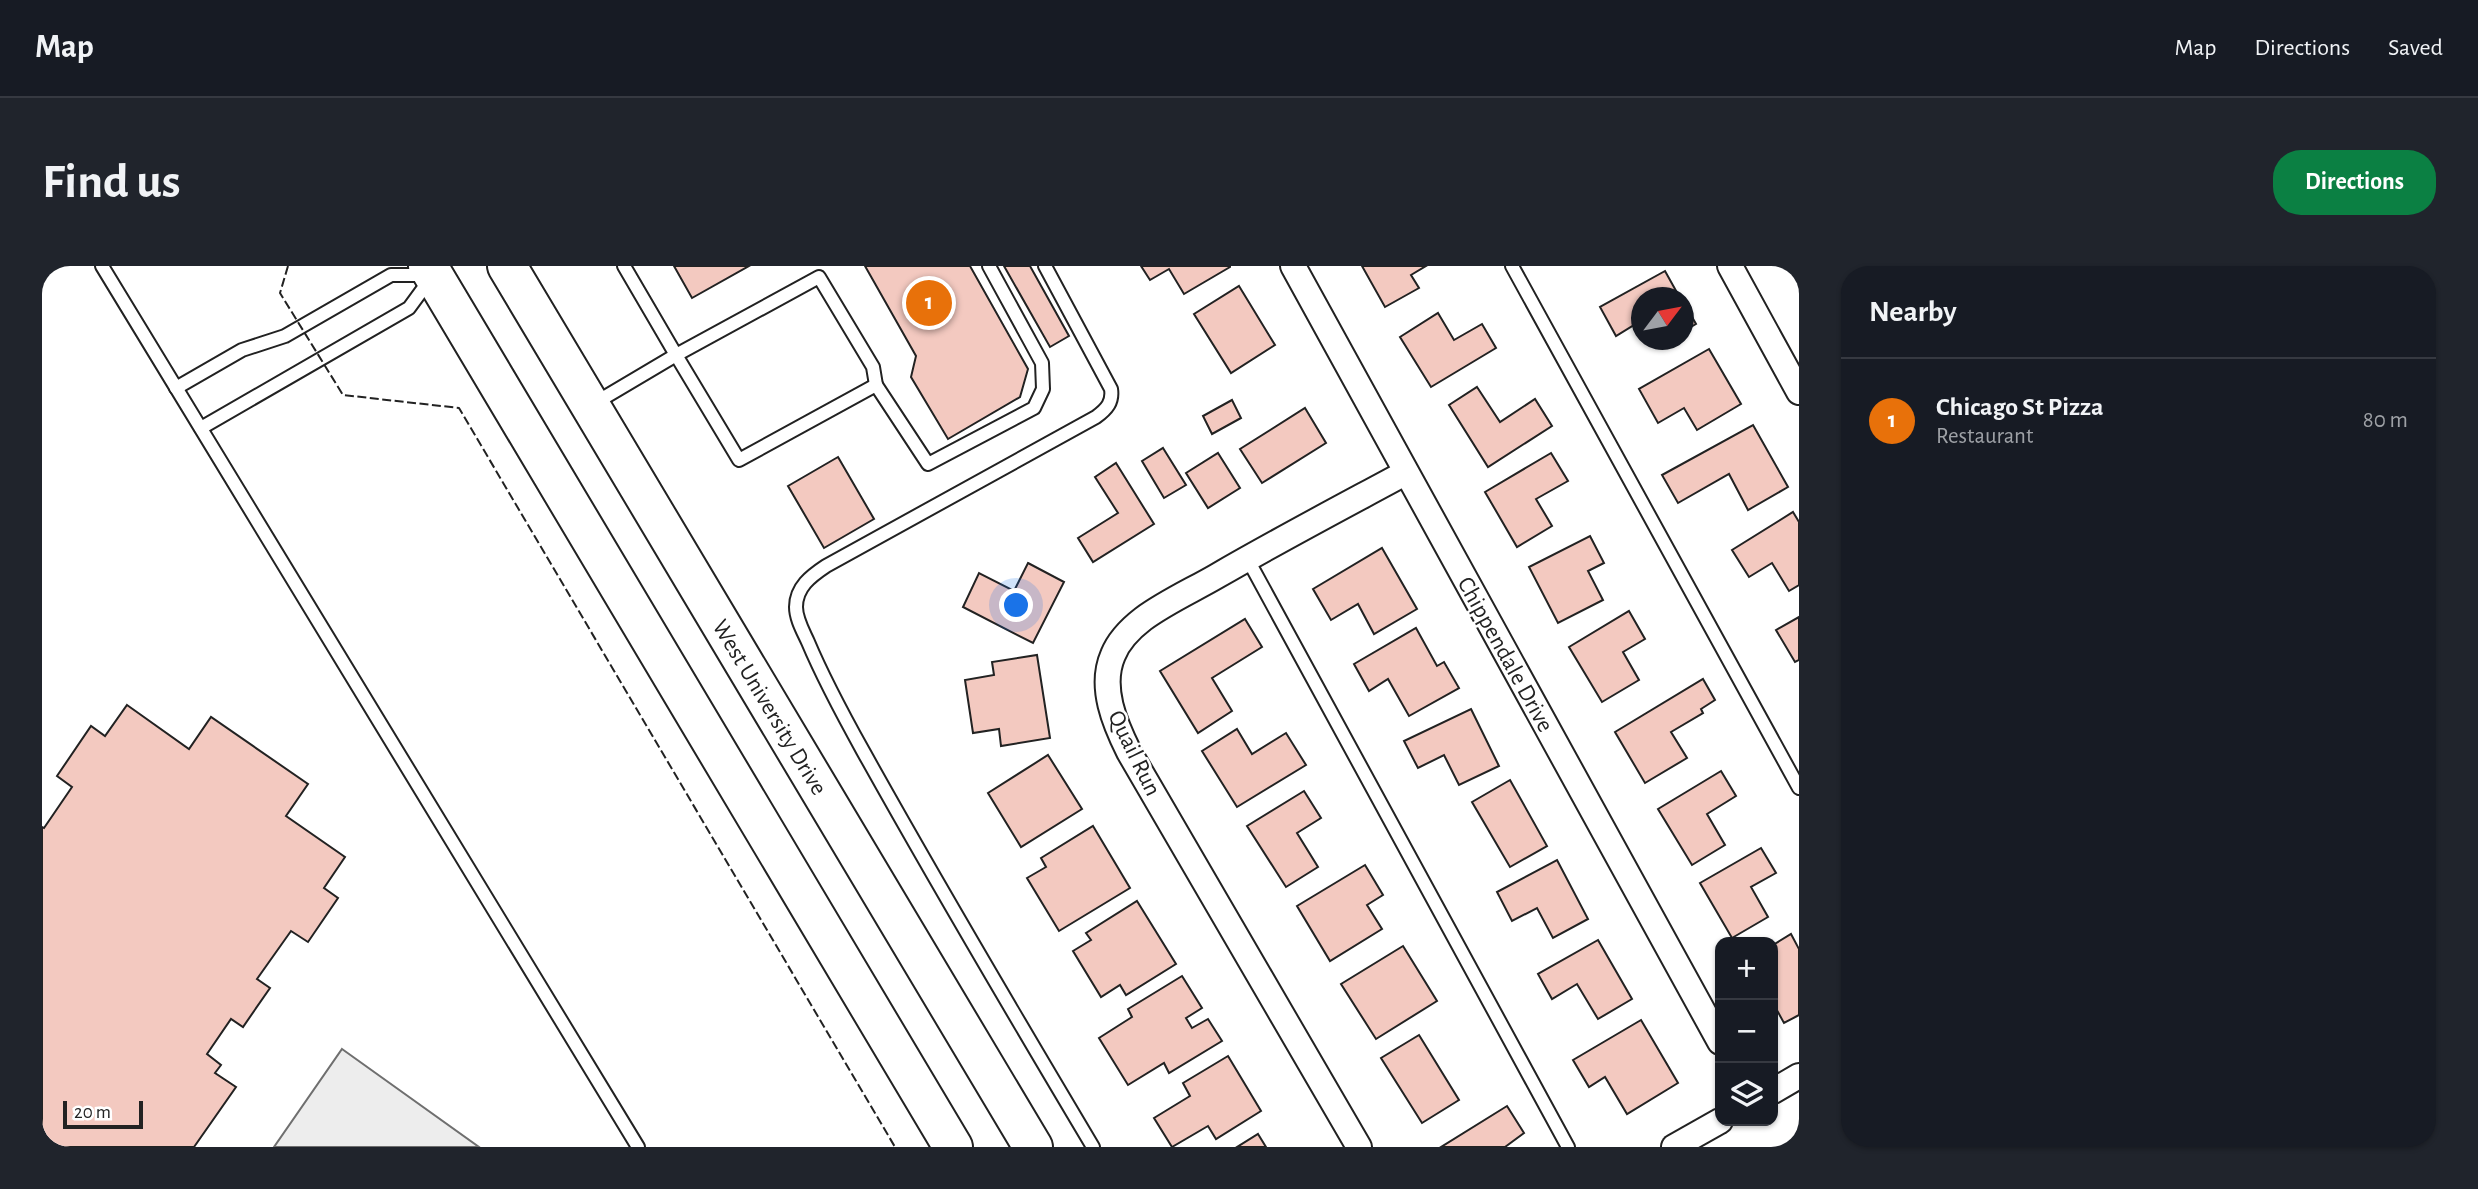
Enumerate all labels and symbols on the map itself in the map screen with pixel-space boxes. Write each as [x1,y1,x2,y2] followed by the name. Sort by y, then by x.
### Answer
[906,277,952,329] pin: 1
[1631,287,1694,350] north arrow
[1453,573,1558,736] street label: Chippendale Drive
[999,588,1033,622] your location
[707,616,831,799] street label: West University Drive
[1103,707,1165,800] street label: Quail Run
[63,1098,144,1130] scale bar

